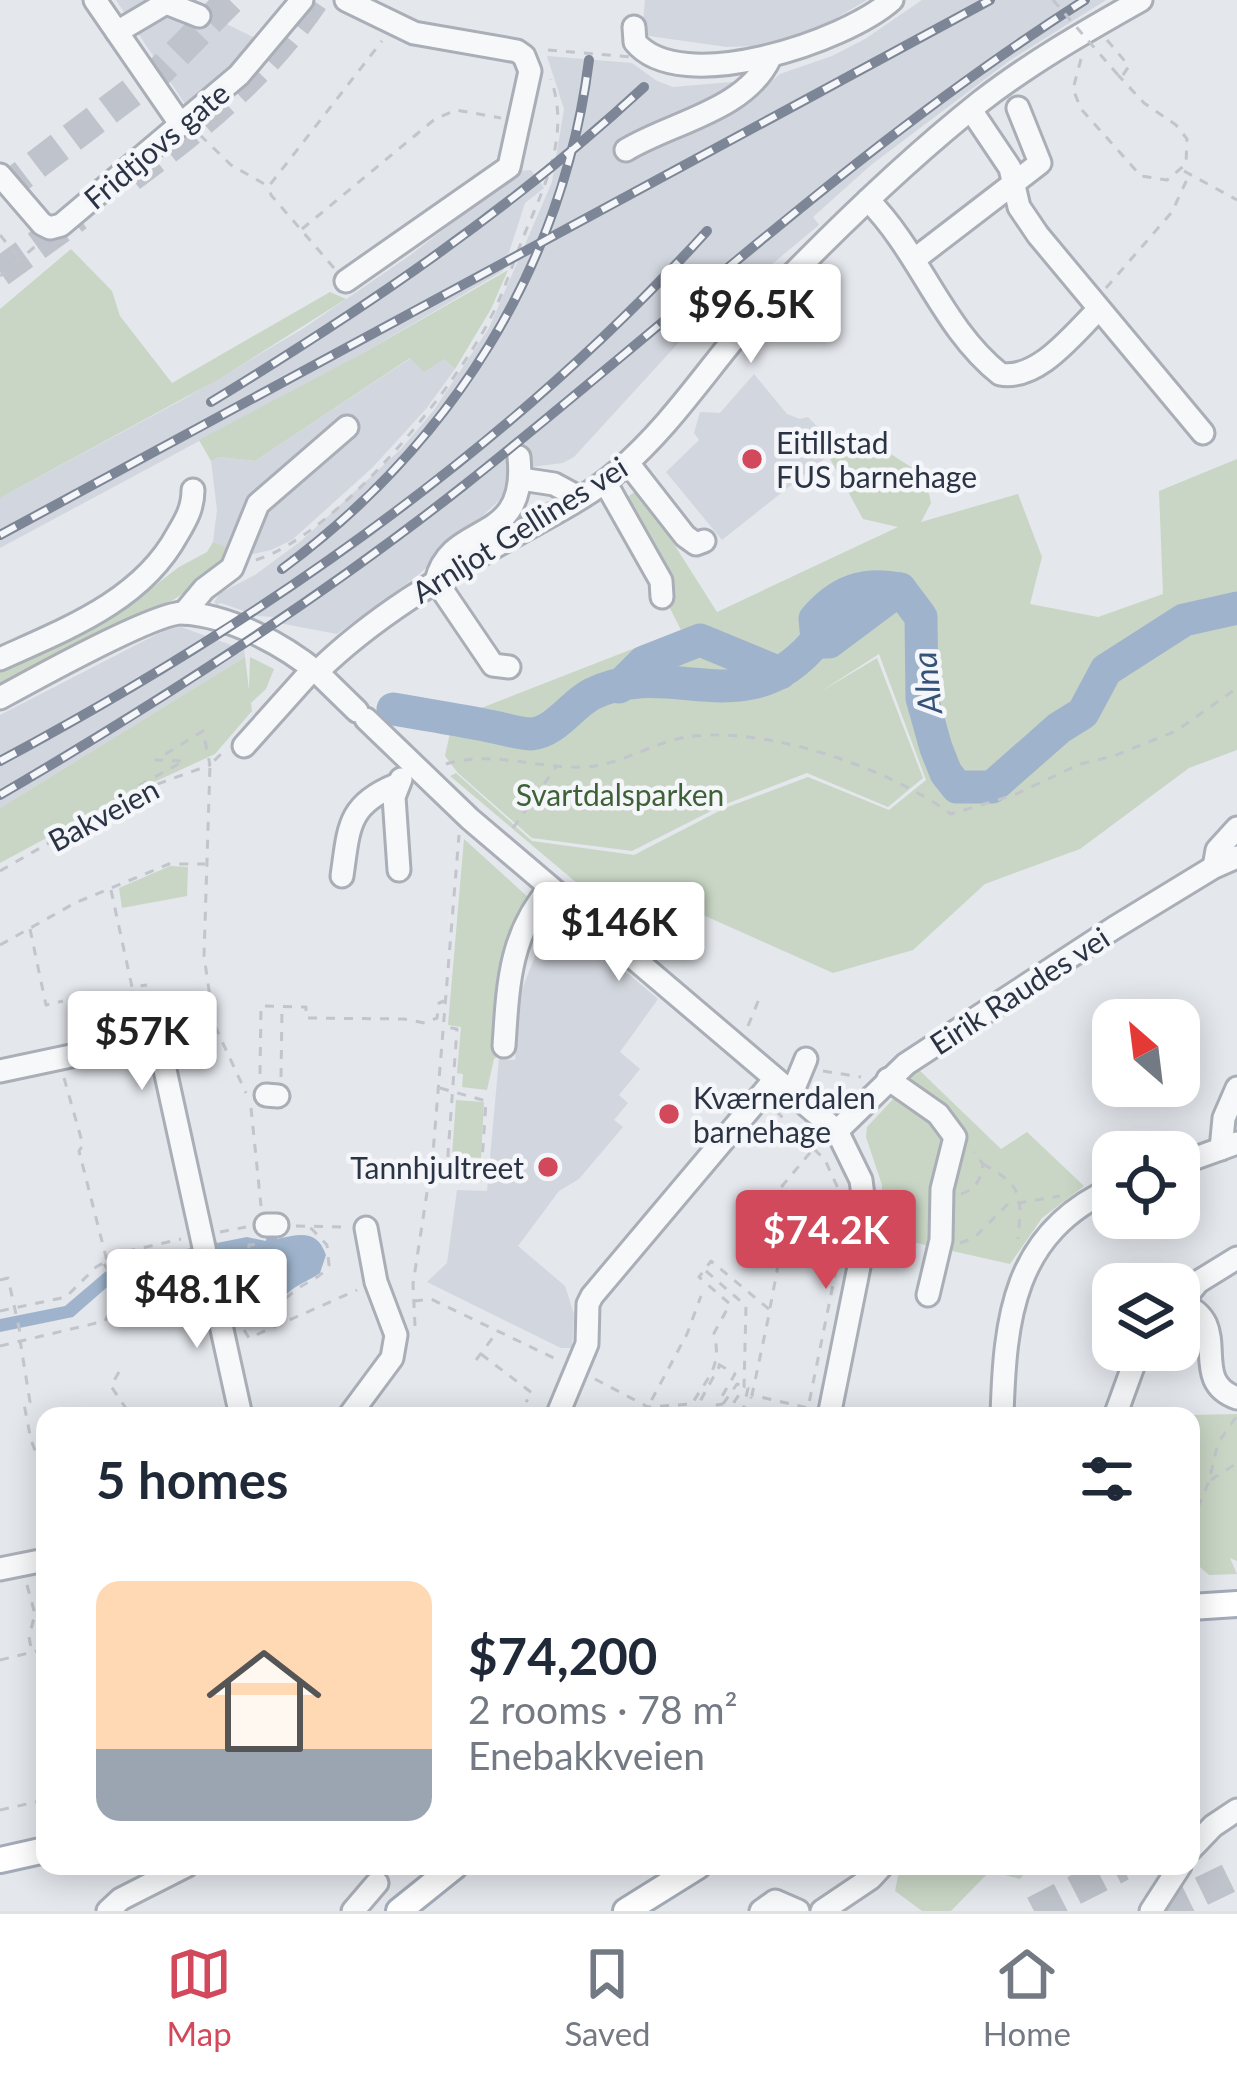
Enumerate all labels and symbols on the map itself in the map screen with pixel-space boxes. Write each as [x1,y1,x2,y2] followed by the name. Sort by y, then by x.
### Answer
[76,74,236,216] street label: Fridtjovs gate
[653,264,849,366] pin: $96.5K
[776,424,977,494] place label: Eitillstad FUS barnehage
[739,446,765,472] marker: Eitillstad FUS barnehage
[405,448,633,610] street label: Arnljot Gellines vei
[903,650,949,718] water label: Alna
[42,770,164,858] street label: Bakveien
[516,776,724,812] park label: Svartdalsparken
[535,882,703,984] pin: $146K
[923,919,1115,1061] street label: Eirik Raudes vei
[71,991,213,1093] pin: $57K
[1092,999,1200,1107] north arrow
[693,1079,876,1149] place label: Kværnerdalen barnehage
[656,1101,682,1127] marker: Kværnerdalen barnehage
[350,1149,524,1185] place label: Tannhjultreet
[535,1154,561,1180] marker: Tannhjultreet
[728,1190,924,1292] pin: $74.2K
[99,1249,295,1351] pin: $48.1K

